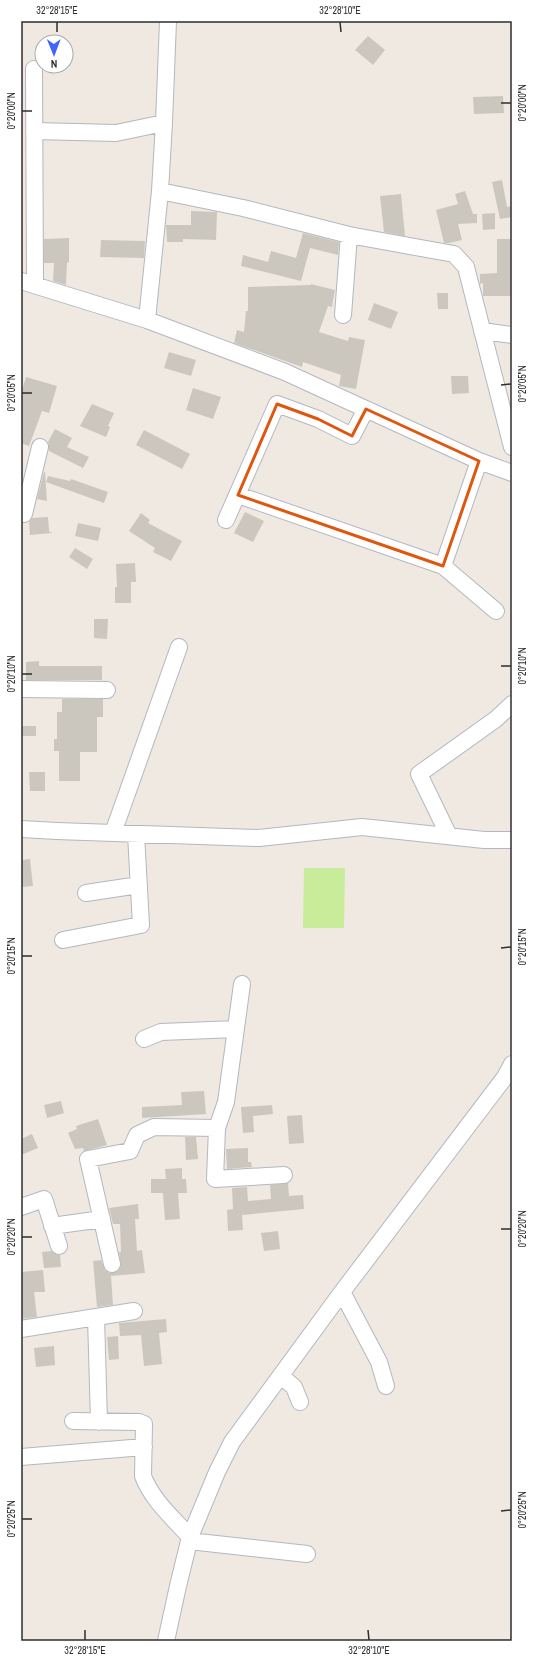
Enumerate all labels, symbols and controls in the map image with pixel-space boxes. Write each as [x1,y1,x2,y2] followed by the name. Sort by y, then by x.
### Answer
[36,4,78,17] text: 32°28'15"E
[319,4,361,17] text: 32°28'10"E
[34,34,74,74] north arrow
[51,57,58,71] text: N
[516,84,529,122] text: 0°20'00"N
[5,92,18,130] text: 0°20'00"N
[516,365,529,403] text: 0°20'05"N
[5,374,18,412] text: 0°20'05"N
[516,647,529,685] text: 0°20'10"N
[5,655,18,693] text: 0°20'10"N
[516,928,529,966] text: 0°20'15"N
[5,937,18,975] text: 0°20'15"N
[516,1210,529,1248] text: 0°20'20"N
[5,1218,18,1256] text: 0°20'20"N
[516,1491,529,1529] text: 0°20'25"N
[5,1500,18,1538] text: 0°20'25"N
[64,1644,106,1657] text: 32°28'15"E
[348,1644,390,1657] text: 32°28'10"E

